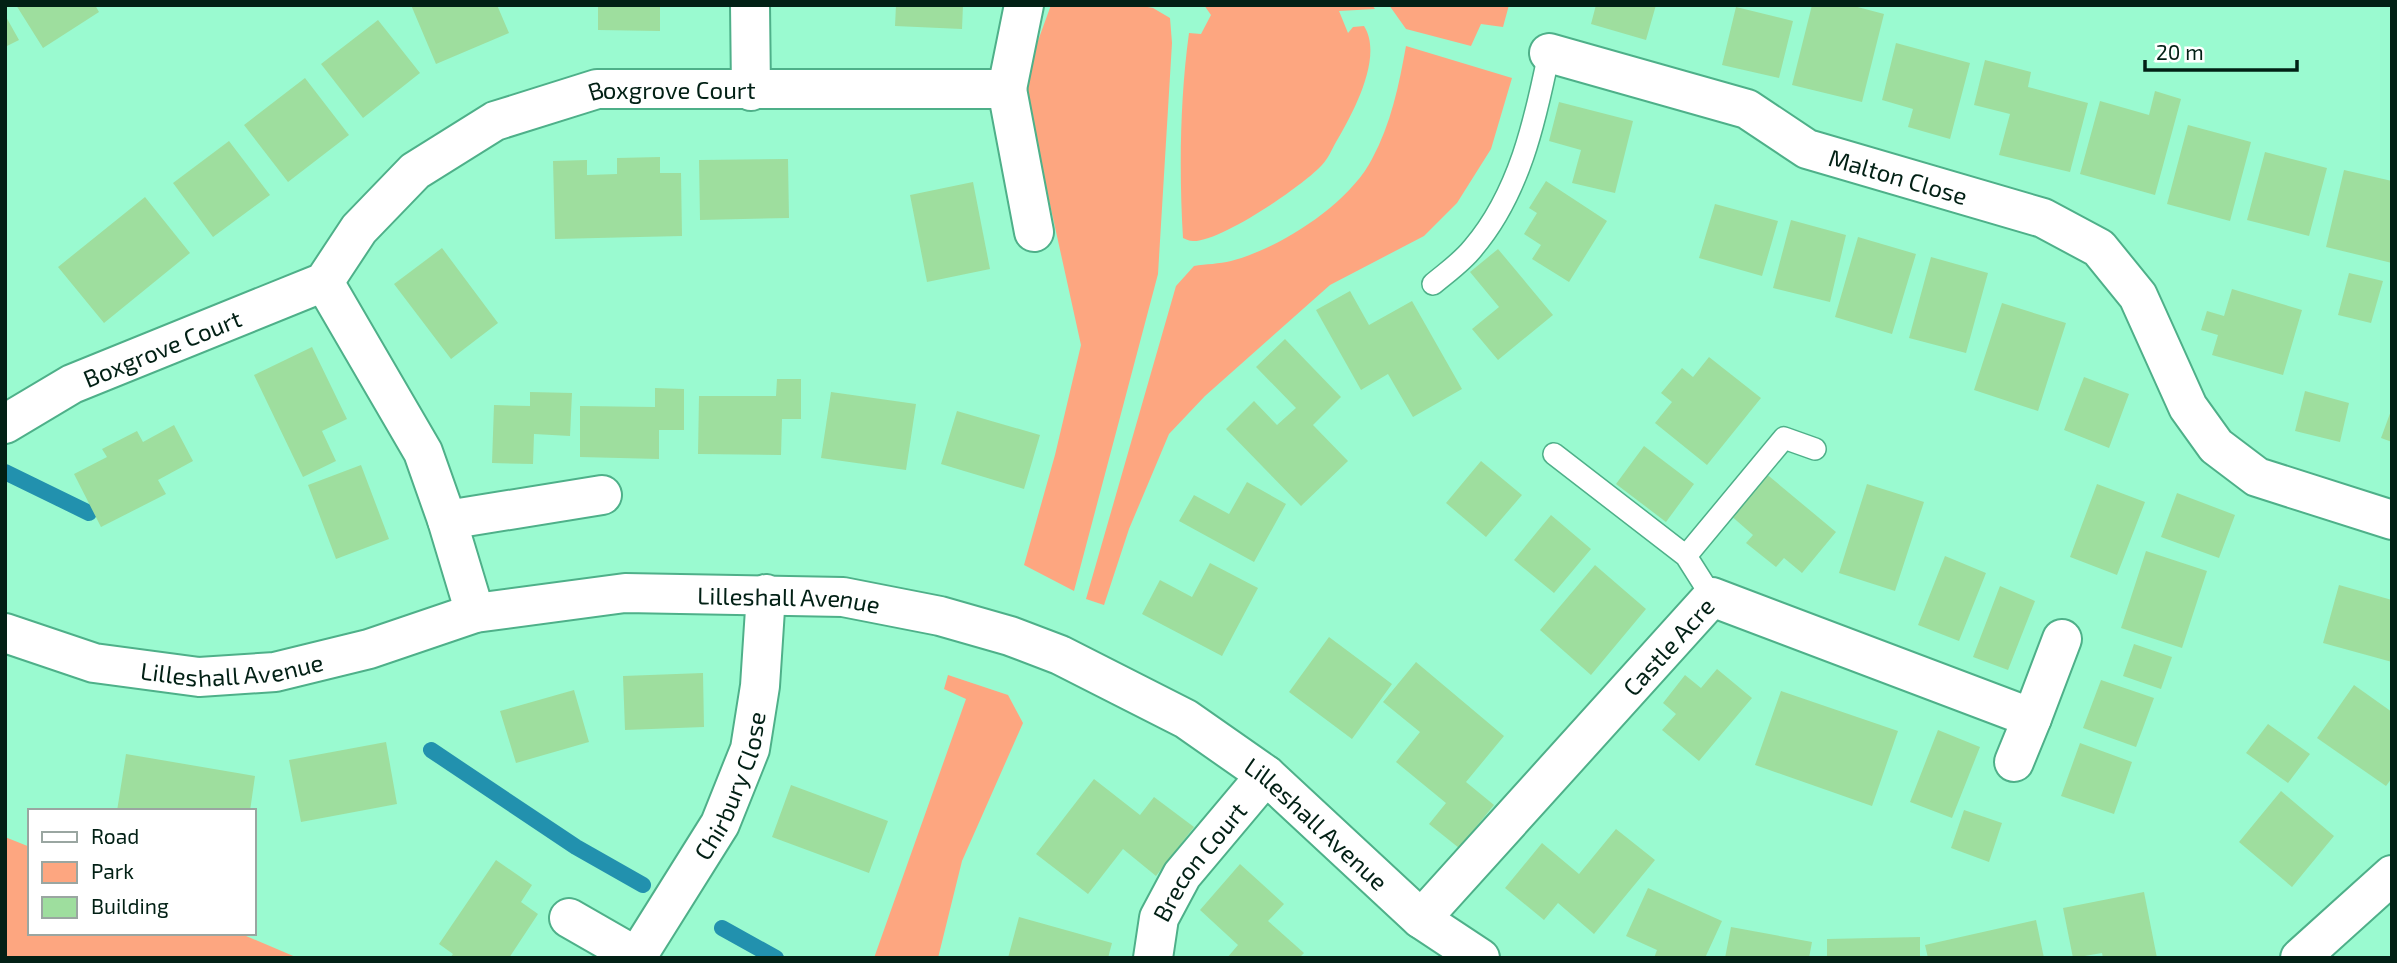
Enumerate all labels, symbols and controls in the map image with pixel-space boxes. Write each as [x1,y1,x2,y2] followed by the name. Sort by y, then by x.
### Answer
[2145,28,2297,72] scale bar
[2156,39,2204,64] text: 20 m
[584,73,756,106] street label: Boxgrove Court
[1826,142,1971,210] street label: Malton Close
[79,303,245,393] street label: Boxgrove Court
[697,580,883,618] street label: Lilleshall Avenue
[1616,591,1719,701] street label: Castle Acre
[139,646,326,692] street label: Lilleshall Avenue
[687,709,770,865] street label: Chirbury Close
[1240,750,1394,896] street label: Lilleshall Avenue
[1146,796,1252,926] street label: Brecon Court
[28,809,256,935] legend
[91,823,139,848] text: Road
[91,858,134,883] text: Park
[91,893,169,918] text: Building

